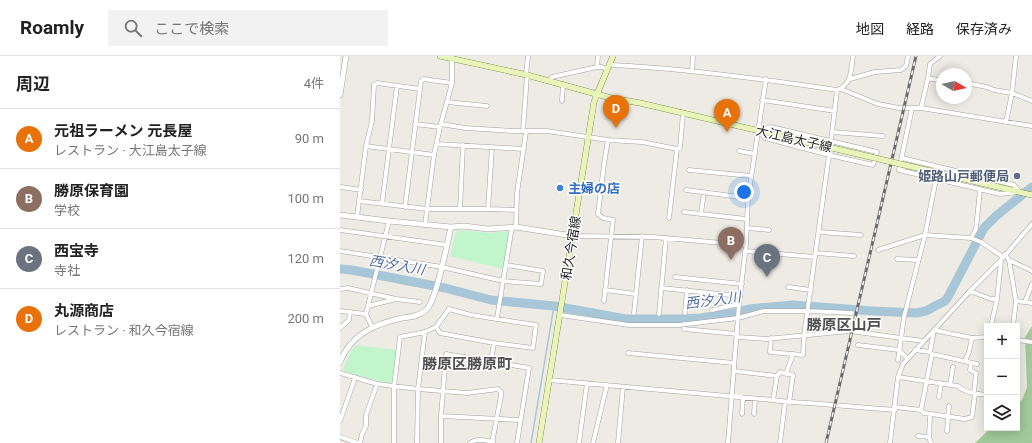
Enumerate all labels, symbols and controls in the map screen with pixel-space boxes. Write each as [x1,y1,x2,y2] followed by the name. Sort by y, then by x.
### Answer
[108,10,388,46] search box
[20,16,84,39] text: Roamly
[122,17,144,39] icon: search
[154,20,229,38] text: ここで検索
[856,21,884,37] text: 地図
[906,21,934,37] text: 経路
[956,21,1012,37] text: 保存済み
[936,68,972,104] north arrow
[16,74,50,94] text: 周辺
[304,76,324,91] text: 4件
[603,95,629,128] pin: D
[714,99,740,132] pin: A
[54,122,192,140] text: 元祖ラーメン 元長屋
[754,123,834,155] street label: 大江島太子線
[25,131,33,146] text: A
[295,131,324,146] text: 90 m
[54,143,207,158] text: レストラン · 大江島太子線
[918,169,1009,184] place label: 姫路山戸郵便局
[1012,171,1022,181] marker: 姫路山戸郵便局
[568,181,620,196] place label: 主婦の店
[54,182,129,200] text: 勝原保育園
[734,182,754,202] your location
[555,183,565,193] marker: 主婦の店
[25,191,33,206] text: B
[287,191,324,206] text: 100 m
[54,203,80,218] text: 学校
[559,215,583,281] street label: 和久今宿線
[718,227,744,260] pin: B
[54,242,99,260] text: 西宝寺
[754,244,780,277] pin: C
[25,251,33,266] text: C
[287,251,324,266] text: 120 m
[368,252,428,278] water label: 西汐入川
[54,263,80,278] text: 寺社
[684,288,744,311] water label: 西汐入川
[54,302,114,320] text: 丸源商店
[25,311,33,326] text: D
[287,311,324,326] text: 200 m
[806,316,882,334] district label: 勝原区山戸
[54,323,194,338] text: レストラン · 和久今宿線
[984,323,1020,431] map controls
[984,323,1020,359] button: +
[422,355,512,373] district label: 勝原区勝原町
[984,359,1020,395] button: −
[984,395,1020,431] button: layers

